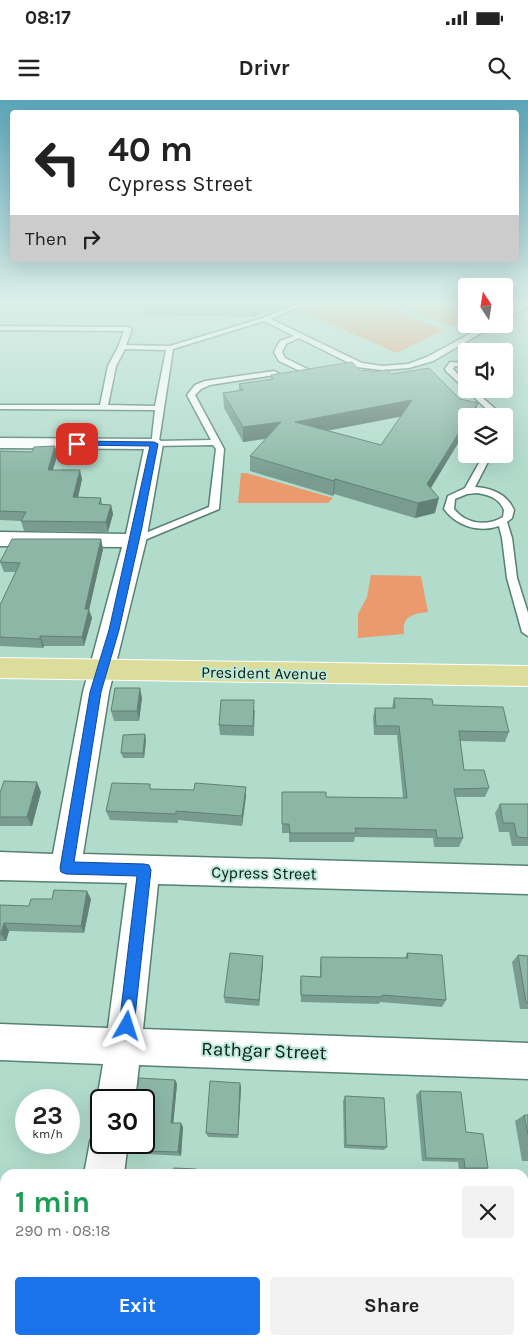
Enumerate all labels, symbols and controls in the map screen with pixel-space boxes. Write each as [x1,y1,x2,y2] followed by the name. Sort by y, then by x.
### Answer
[25,7,71,29] text: 08:17
[15,54,43,82] icon: menu
[485,54,513,82] icon: search
[238,55,290,81] text: Drivr
[108,129,193,170] text: 40 m
[25,130,90,195] icon: left
[108,171,253,197] text: Cypress Street
[77,225,105,253] icon: right
[25,228,67,250] text: Then
[458,278,512,332] north arrow
[458,278,513,463] map controls
[458,343,513,398] button: sound
[458,408,513,463] button: layers
[56,423,98,465] pin
[63,430,91,458] icon: arrive
[201,662,327,684] street label: President Avenue
[211,863,317,883] street label: Cypress Street
[100,999,152,1051] position arrow
[201,1038,327,1064] street label: Rathgar Street
[90,1089,155,1154] speed limit sign: 30
[32,1101,63,1130] text: 23
[32,1127,63,1141] text: km/h
[15,1184,90,1220] text: 1 min
[462,1186,514,1238] button: close
[15,1221,110,1240] text: 290 m · 08:18
[15,1277,260,1335] button: Exit
[270,1277,514,1335] button: Share

